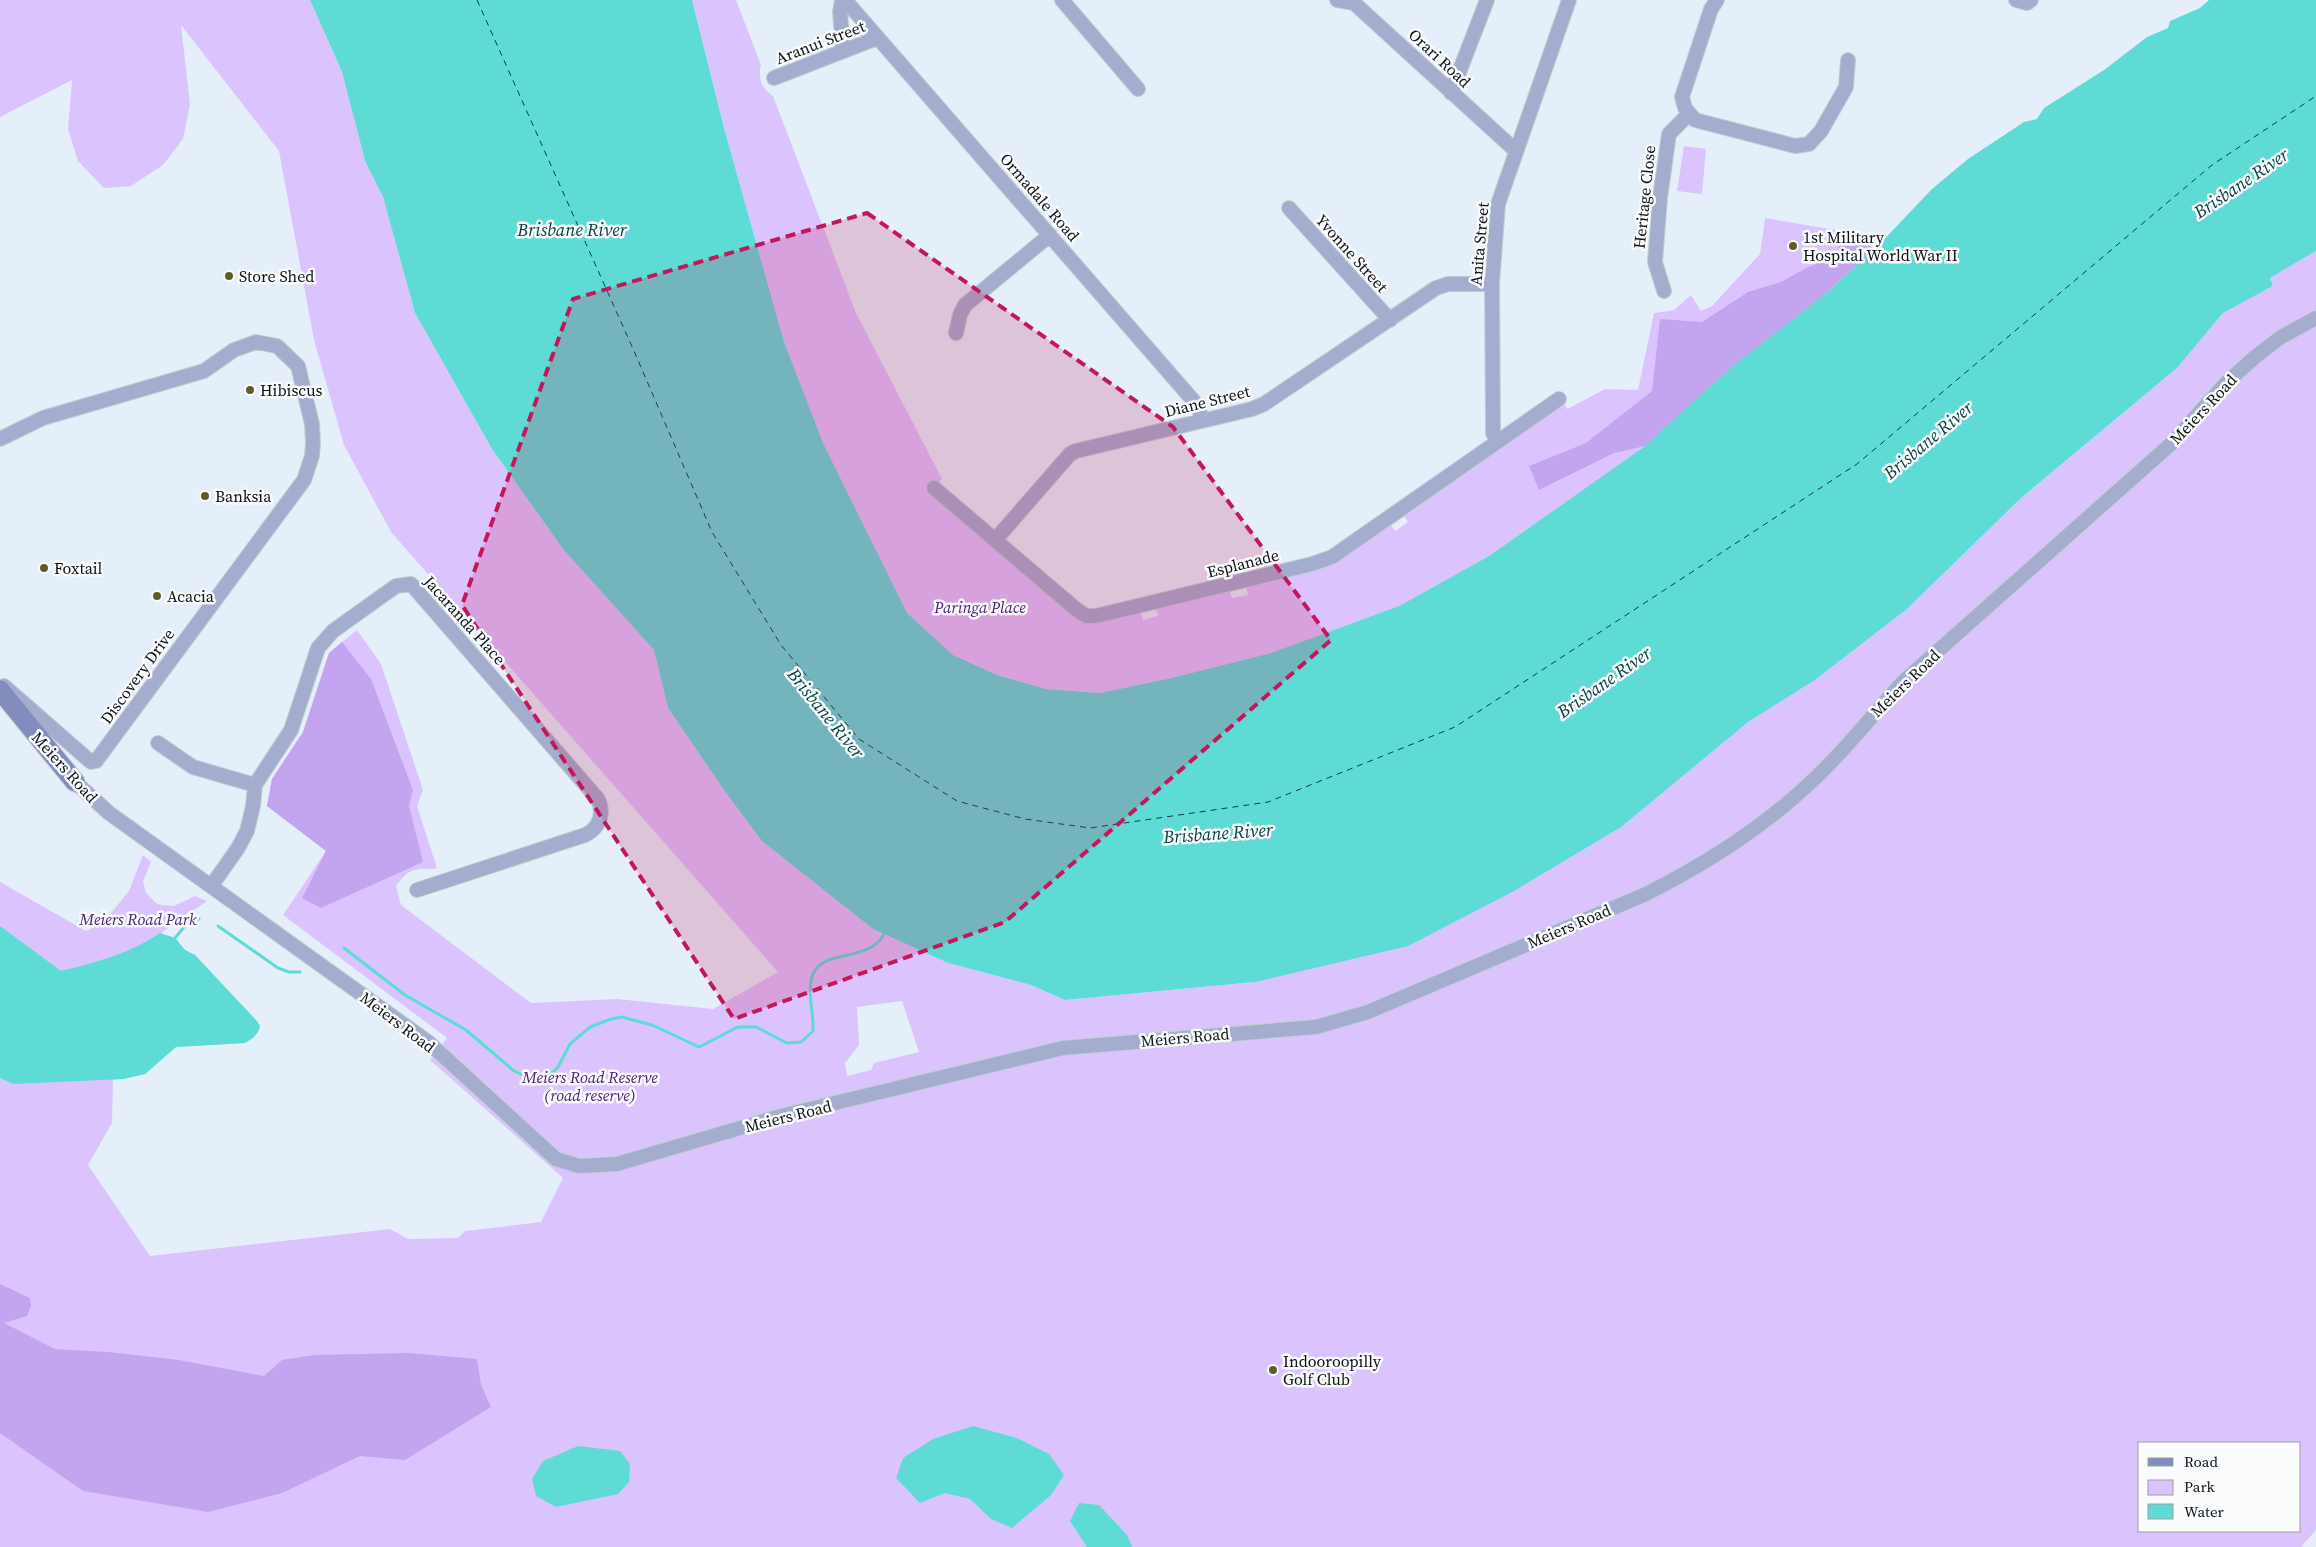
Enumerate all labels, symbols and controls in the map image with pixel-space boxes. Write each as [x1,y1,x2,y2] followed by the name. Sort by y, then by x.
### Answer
[772,15,869,69] street label: Aranui Street
[1404,24,1476,92] street label: Orari Road
[2188,142,2294,225] water label: Brisbane River
[1628,144,1660,250] street label: Heritage Close
[995,148,1085,246] street label: Ormadale Road
[1464,201,1494,287] street label: Anita Street
[1311,209,1394,297] street label: Yvonne Street
[516,217,628,242] water label: Brisbane River
[1803,226,1958,266] place label: 1st Military Hospital World War II
[1787,240,1799,252] marker: 1st Military Hospital World War II
[239,265,314,287] place label: Store Shed
[223,270,235,282] marker: Store Shed
[2165,369,2241,449] street label: Meiers Road
[260,379,322,401] place label: Hibiscus
[1162,380,1253,422] street label: Diane Street
[244,384,256,396] marker: Hibiscus
[1877,395,1979,485] water label: Brisbane River
[215,485,272,507] place label: Banksia
[199,490,211,502] marker: Banksia
[1205,543,1281,583] street label: Esplanade
[54,557,103,579] place label: Foxtail
[38,562,50,574] marker: Foxtail
[418,570,511,669] street label: Jacaranda Place
[167,585,215,607] place label: Acacia
[151,590,163,602] marker: Acacia
[933,596,1026,618] park label: Paringa Place
[95,624,179,728] street label: Discovery Drive
[1551,640,1657,724] water label: Brisbane River
[1865,644,1945,722] street label: Meiers Road
[781,662,871,764] water label: Brisbane River
[27,727,103,807] street label: Meiers Road
[1161,817,1274,849] water label: Brisbane River
[1524,899,1614,953] street label: Meiers Road
[79,908,197,930] park label: Meiers Road Park
[356,987,440,1057] street label: Meiers Road
[1140,1022,1230,1052] street label: Meiers Road
[521,1066,658,1106] park label: Meiers Road Reserve (road reserve)
[742,1095,834,1137] street label: Meiers Road
[1283,1350,1382,1390] place label: Indooroopilly Golf Club
[1267,1364,1279,1376] marker: Indooroopilly Golf Club
[2138,1442,2301,1532] legend
[2184,1451,2218,1472] text: Road
[2184,1476,2216,1497] text: Park
[2184,1501,2225,1522] text: Water

